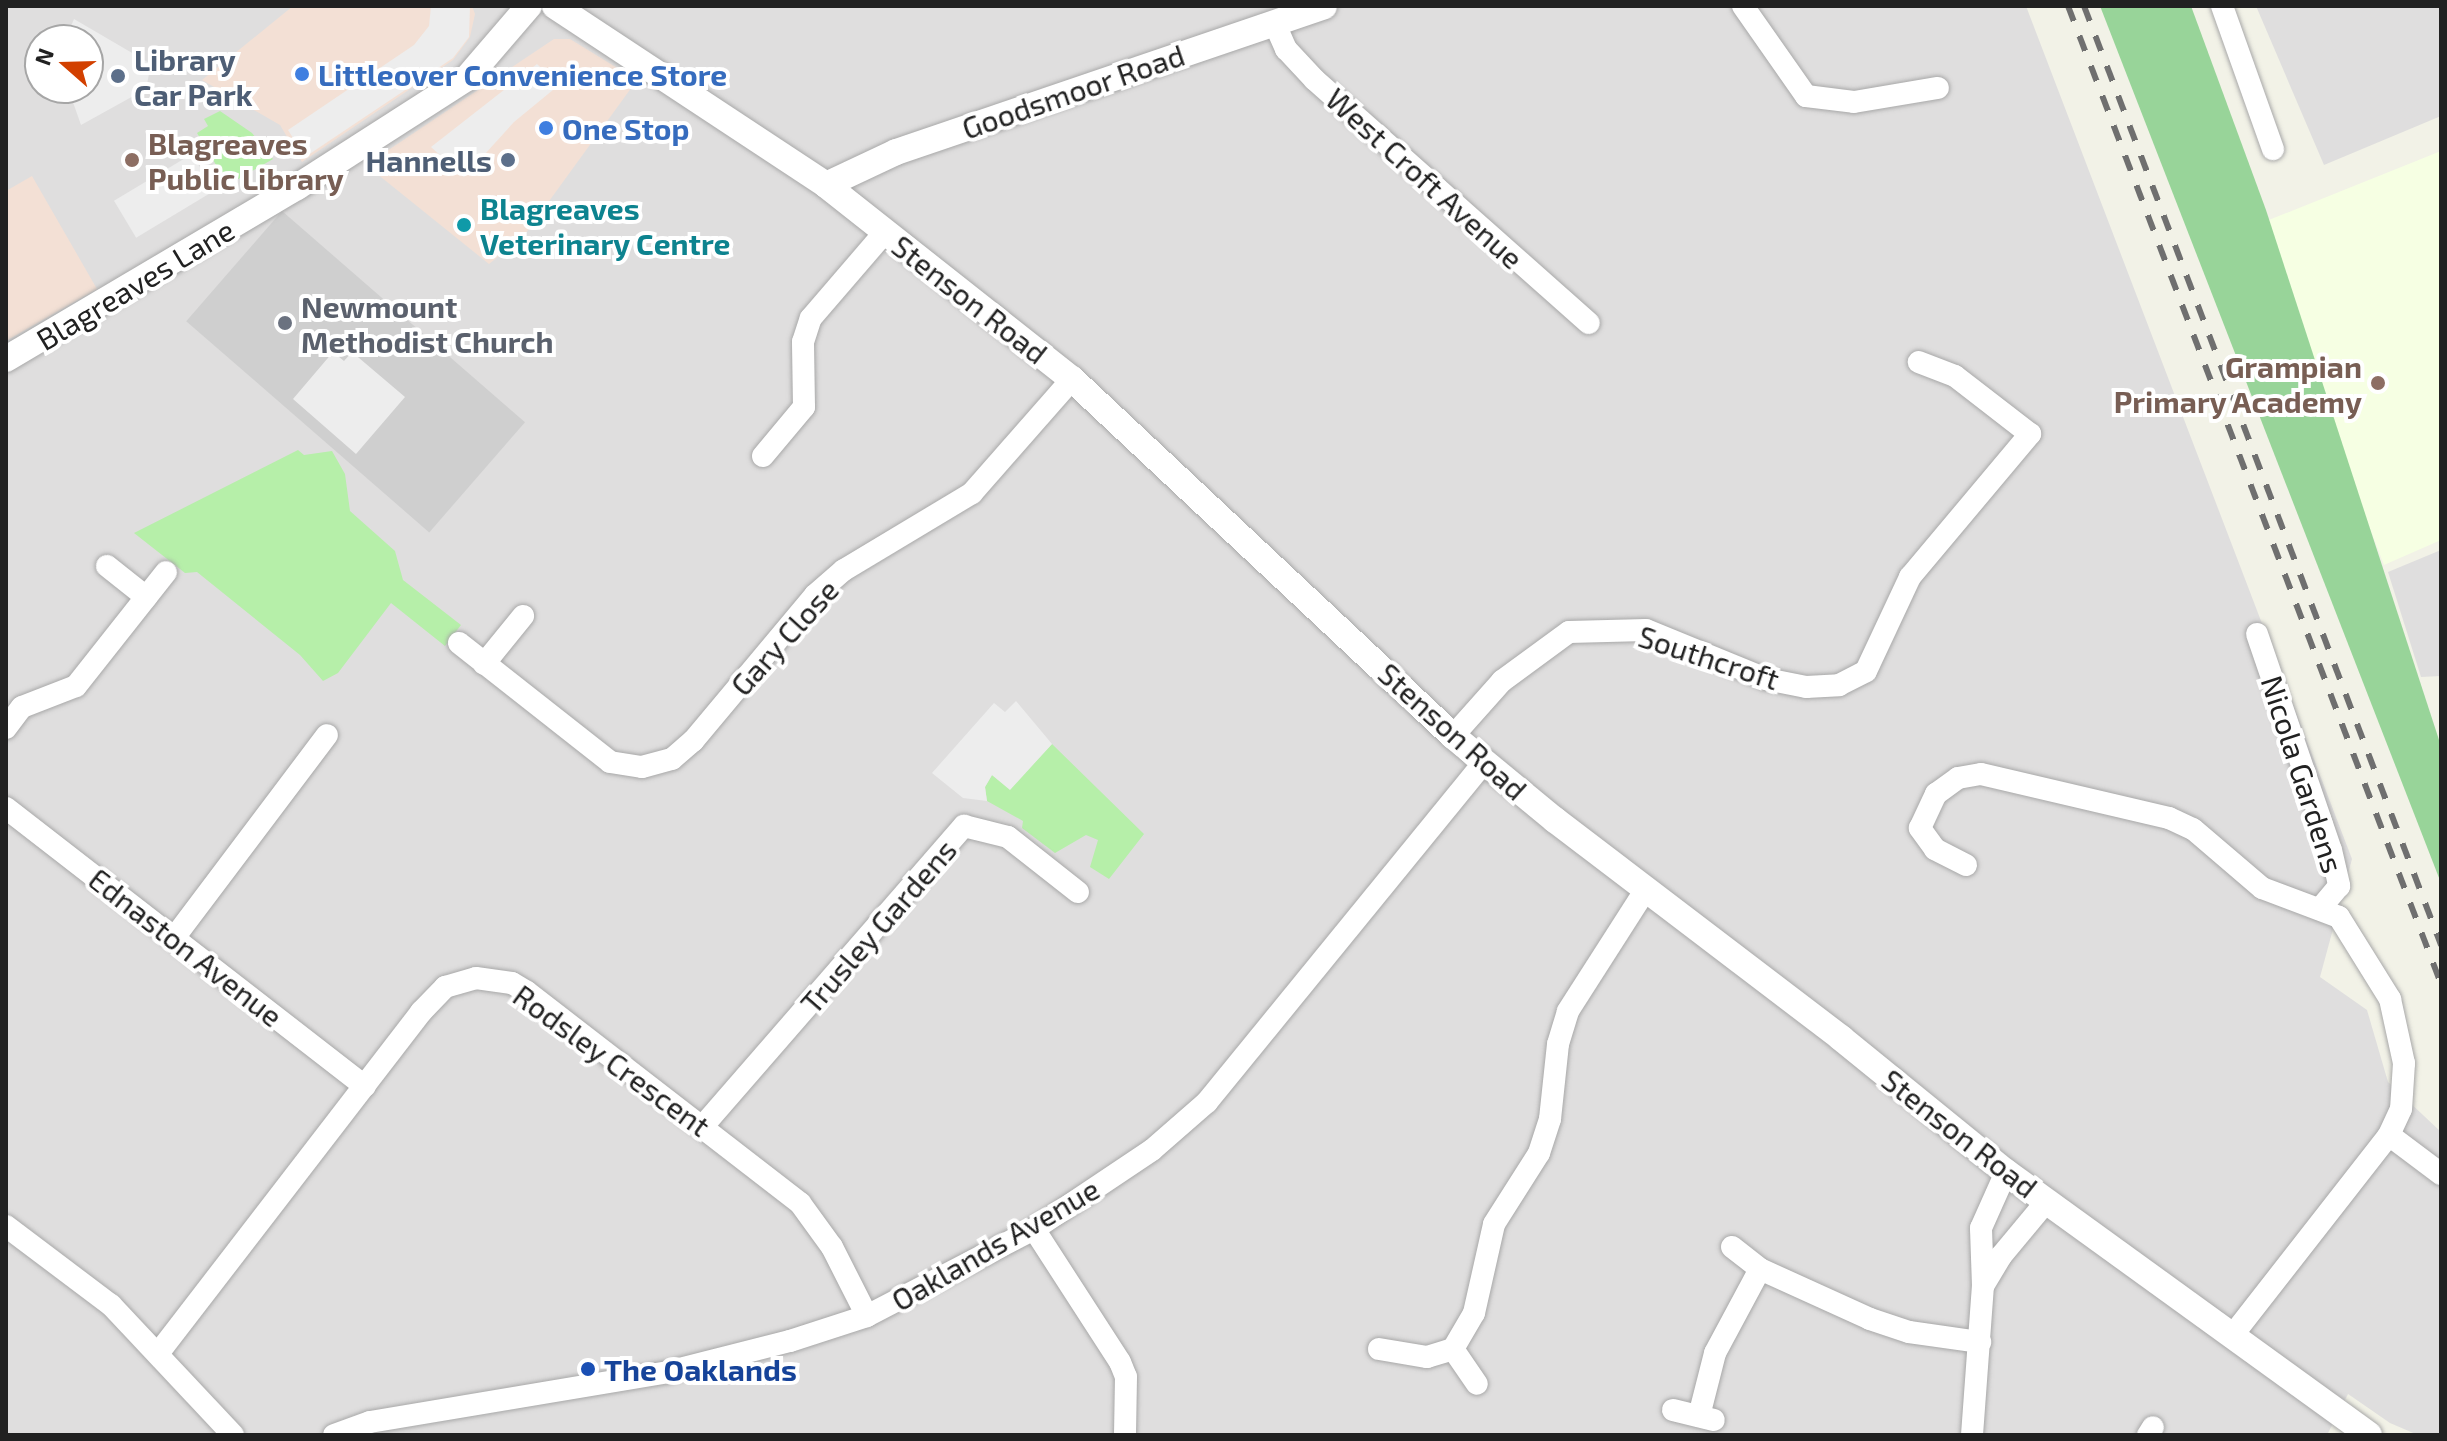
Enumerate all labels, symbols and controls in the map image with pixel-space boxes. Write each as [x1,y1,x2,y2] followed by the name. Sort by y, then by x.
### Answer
[24,24,104,104] north arrow
[957,36,1189,146] street label: Goodsmoor Road
[134,41,253,112] place label: Library Car Park
[28,45,58,68] text: N
[318,56,728,92] place label: Littleover Convenience Store
[293,65,311,83] marker: Littleover Convenience Store
[109,67,127,85] marker: Library Car Park
[1319,80,1531,276] street label: West Croft Avenue
[562,110,690,146] place label: One Stop
[537,119,555,137] marker: One Stop
[148,125,344,196] place label: Blagreaves Public Library
[366,142,492,178] place label: Hannells
[123,151,141,169] marker: Blagreaves Public Library
[499,151,517,169] marker: Hannells
[480,190,731,260] place label: Blagreaves Veterinary Centre
[30,211,240,357] street label: Blagreaves Lane
[455,216,473,234] marker: Blagreaves Veterinary Centre
[885,227,1055,371] street label: Stenson Road
[301,288,554,358] place label: Newmount Methodist Church
[276,314,294,332] marker: Newmount Methodist Church
[2112,348,2362,418] place label: Grampian Primary Academy
[2369,374,2387,392] marker: Grampian Primary Academy
[722,571,846,703] street label: Gary Close
[1634,617,1784,697] street label: Southcroft
[1371,655,1535,807] street label: Stenson Road
[2254,671,2352,877] street label: Nicola Gardens
[792,831,964,1021] street label: Trusley Gardens
[82,860,290,1034] street label: Ednaston Avenue
[506,976,718,1144] street label: Rodsley Crescent
[1875,1061,2045,1205] street label: Stenson Road
[885,1170,1105,1318] street label: Oaklands Avenue
[604,1351,797,1387] place label: The Oaklands
[579,1360,597,1378] marker: The Oaklands

